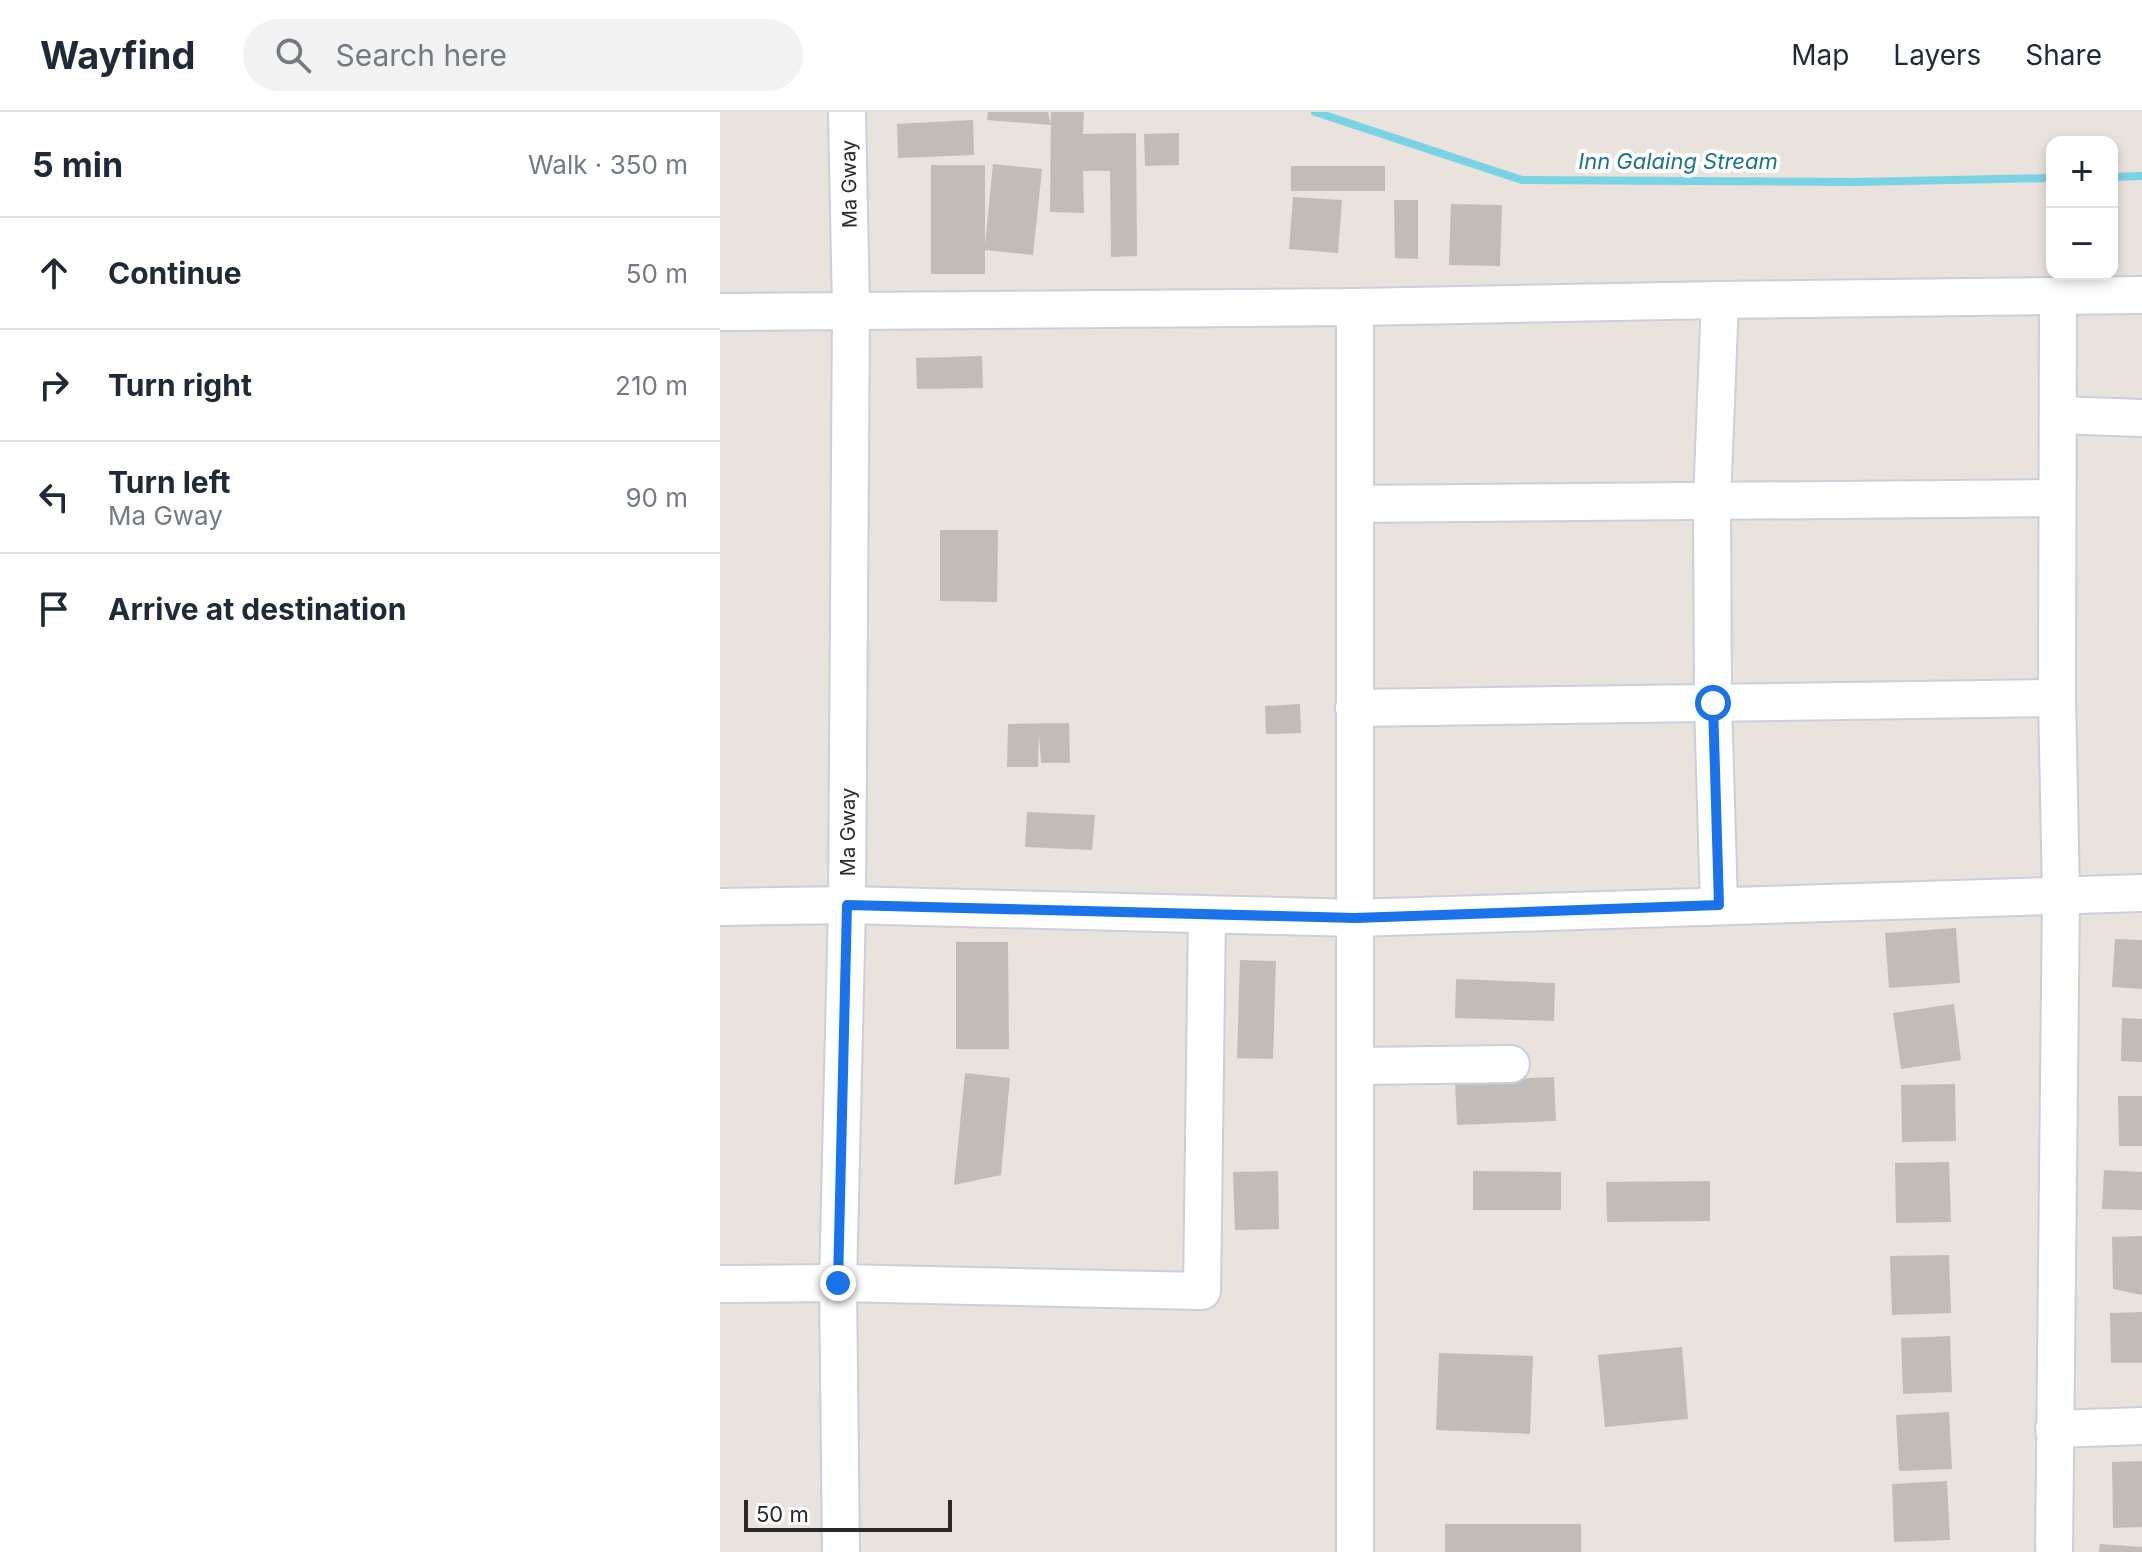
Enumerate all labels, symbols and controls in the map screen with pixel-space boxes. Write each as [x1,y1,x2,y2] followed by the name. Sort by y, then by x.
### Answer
[243,19,803,91] search box
[40,32,195,78] text: Wayfind
[271,33,315,77] icon: search
[335,37,507,73] text: Search here
[1791,38,1849,72] text: Map
[1893,38,1981,72] text: Layers
[2025,38,2102,72] text: Share
[2046,136,2118,280] map controls
[2046,136,2118,208] button: +
[836,140,862,228] street label: Ma Gway
[32,144,123,185] text: 5 min
[1578,148,1778,174] water label: Inn Galaing Stream
[528,149,688,180] text: Walk · 350 m
[2046,208,2118,280] button: −
[32,251,76,295] icon: ahead
[108,255,242,291] text: Continue
[626,258,688,289] text: 50 m
[32,363,76,407] icon: right
[108,367,252,403] text: Turn right
[615,370,688,401] text: 210 m
[108,464,230,500] text: Turn left
[32,475,76,519] icon: left
[625,482,688,513] text: 90 m
[108,500,223,531] text: Ma Gway
[32,587,76,631] icon: arrive
[108,591,406,627] text: Arrive at destination
[1695,685,1731,721] route start
[836,788,860,876] street label: Ma Gway
[820,1265,856,1301] route end
[744,1496,952,1532] scale bar
[756,1501,809,1527] text: 50 m

